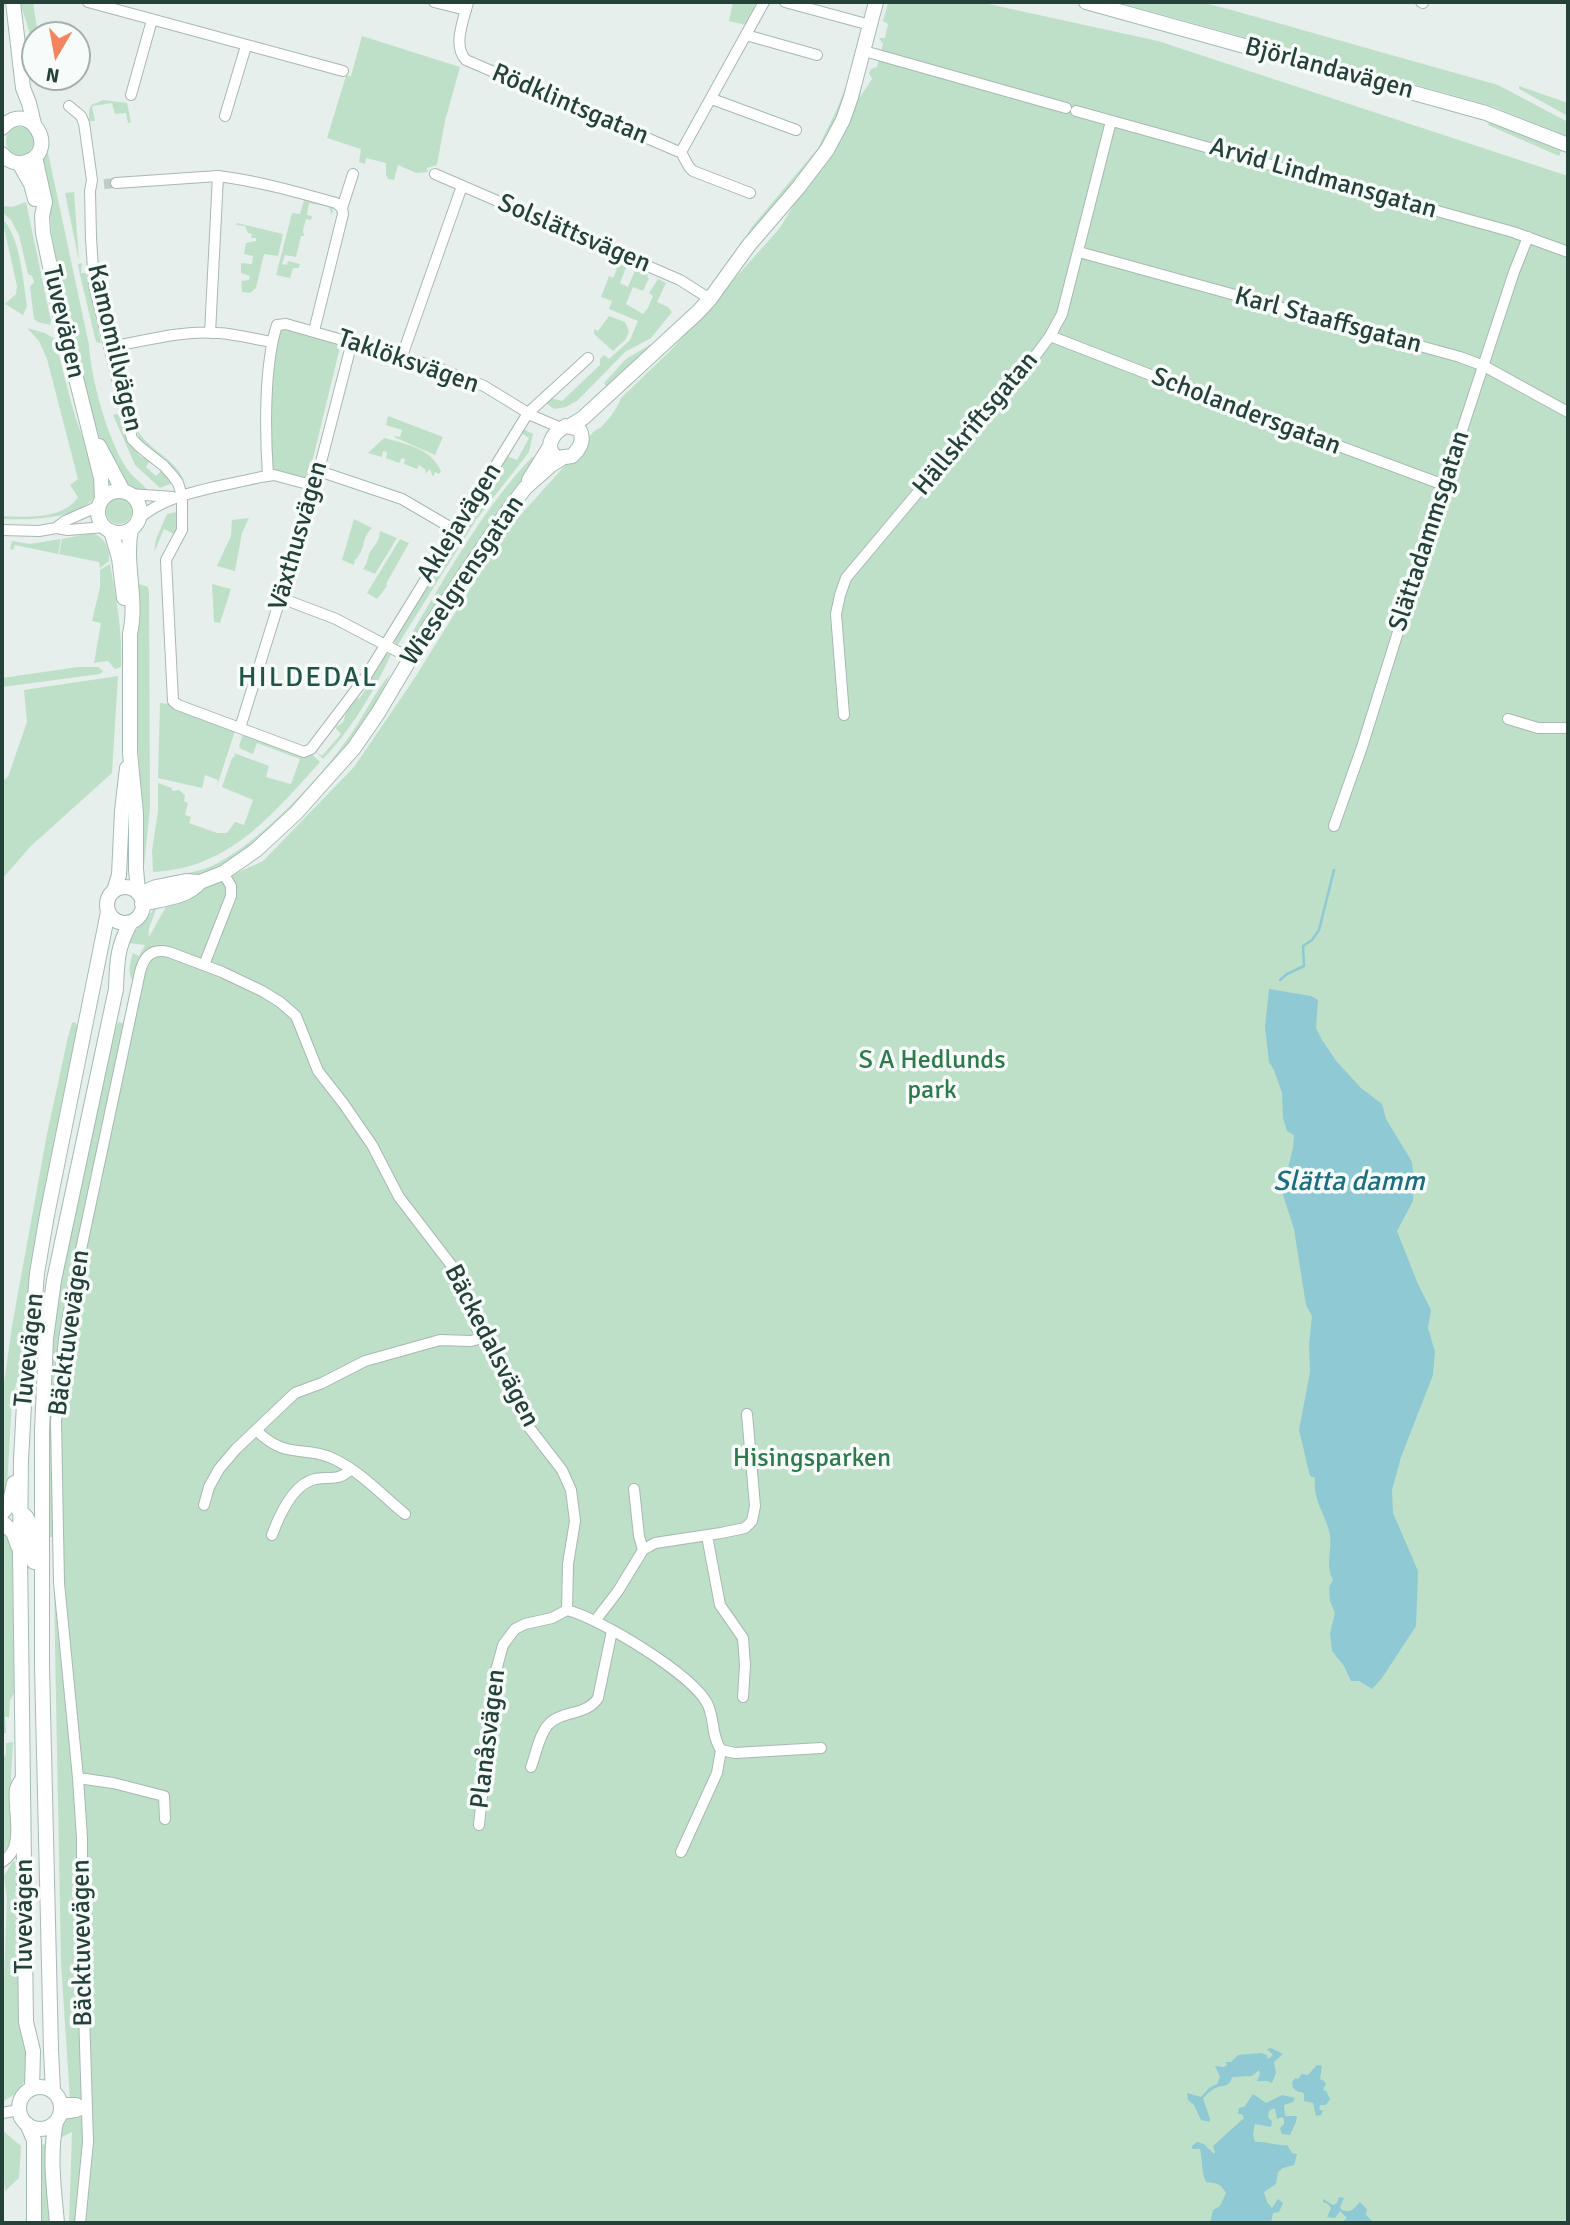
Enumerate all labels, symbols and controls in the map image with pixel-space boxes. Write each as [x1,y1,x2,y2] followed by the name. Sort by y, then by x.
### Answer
[21,21,91,91] north arrow
[1241,31,1417,107] street label: Björlandavägen
[487,58,653,152] street label: Rödklintsgatan
[44,62,61,88] text: N
[1206,132,1440,226] street label: Arvid Lindmansgatan
[493,188,655,280] street label: Solslättsvägen
[80,261,148,435] street label: Kamomillvägen
[35,263,91,381] street label: Tuvevägen
[1231,281,1425,361] street label: Karl Staaffsgatan
[333,323,483,401] street label: Taklöksvägen
[907,346,1045,502] street label: Hällskriftsgatan
[1147,362,1345,462] street label: Scholandersgatan
[1383,427,1477,635] street label: Slättadammsgatan
[263,458,335,614] street label: Växthusvägen
[411,458,509,588] street label: Aklejavägen
[395,490,531,672] street label: Wieselgrensgatan
[239,662,377,696] district label: HILDEDAL
[858,1045,1006,1106] park label: S A Hedlunds park
[1273,1166,1425,1200] water label: Slätta damm
[43,1248,97,1418] street label: Bäcktuvevägen
[437,1259,545,1433] street label: Bäckedalsvägen
[8,1291,52,1409] street label: Tuvevägen
[733,1443,891,1475] park label: Hisingsparken
[465,1668,513,1810] street label: Planåsvägen
[9,1859,41,1973] street label: Tuvevägen
[66,1859,100,2027] street label: Bäcktuvevägen

